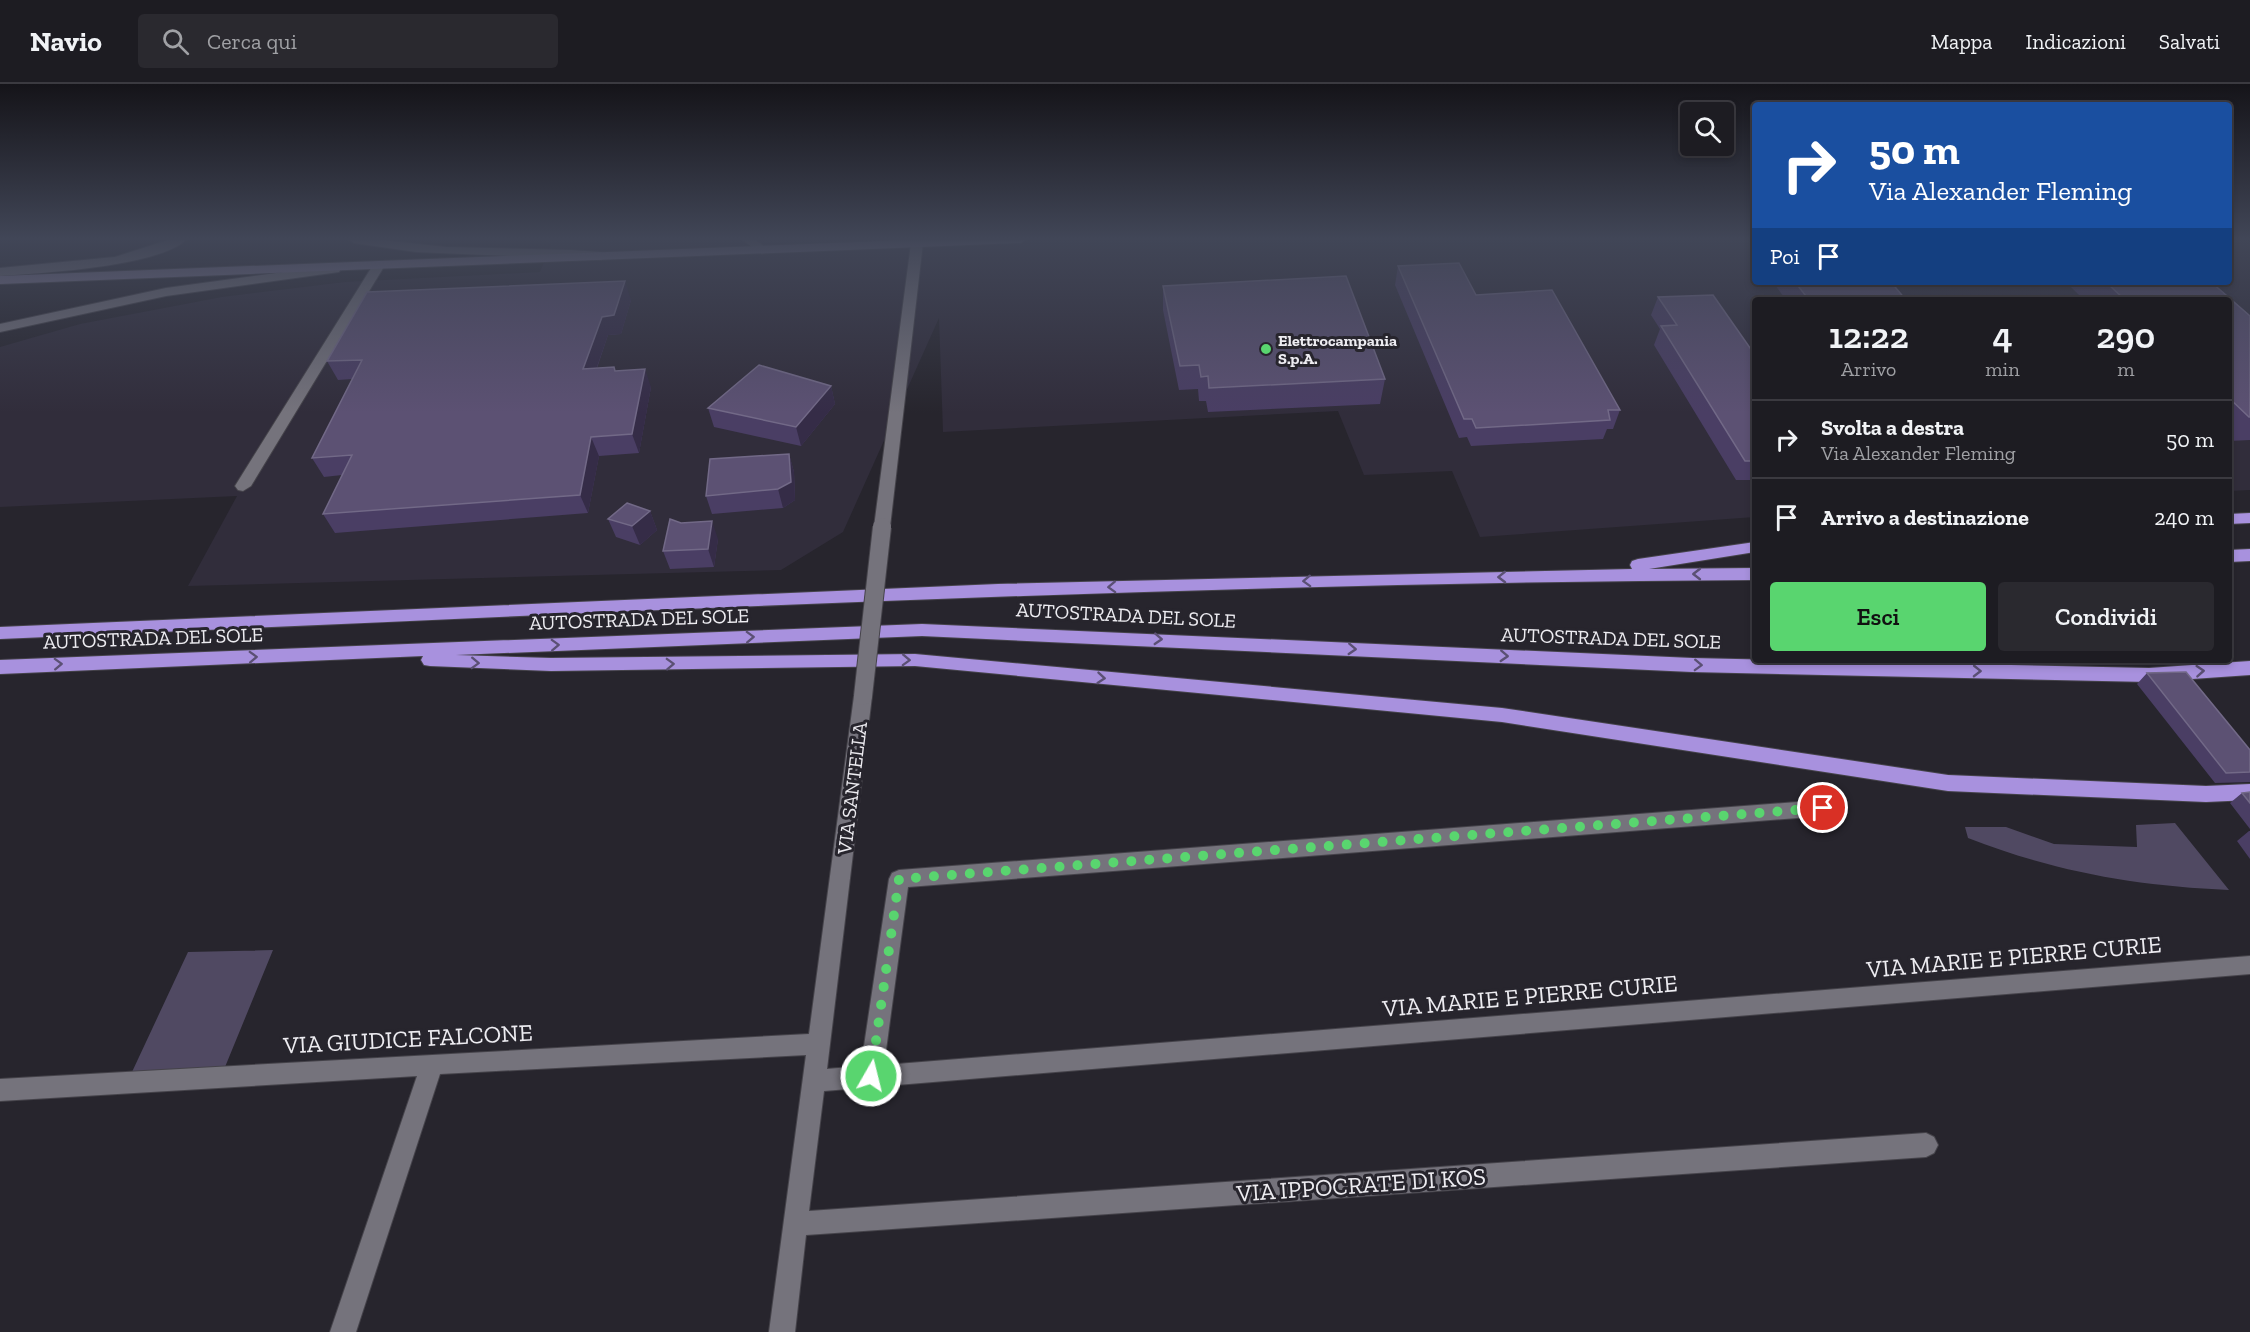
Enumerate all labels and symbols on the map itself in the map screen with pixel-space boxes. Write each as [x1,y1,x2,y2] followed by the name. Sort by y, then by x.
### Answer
[1278,331,1397,368] place label: Elettrocampania S.p.A.
[1259,342,1273,356] marker: Elettrocampania S.p.A.
[1692,568,1701,580] one-way arrow
[1497,570,1506,583] one-way arrow
[1302,575,1311,588] one-way arrow
[1107,581,1116,593] one-way arrow
[1015,597,1237,633] street label: AUTOSTRADA DEL SOLE
[529,603,749,635] street label: AUTOSTRADA DEL SOLE
[43,622,263,654] street label: AUTOSTRADA DEL SOLE
[1501,622,1721,654] street label: AUTOSTRADA DEL SOLE
[745,631,754,643] one-way arrow
[1153,633,1162,646] one-way arrow
[551,639,560,651] one-way arrow
[1348,642,1357,655] one-way arrow
[1499,649,1508,662] one-way arrow
[249,651,258,664] one-way arrow
[902,654,911,667] one-way arrow
[470,657,479,669] one-way arrow
[665,657,674,670] one-way arrow
[54,658,63,671] one-way arrow
[1694,659,1703,671] one-way arrow
[1973,665,1982,677] one-way arrow
[2195,665,2204,678] one-way arrow
[1096,671,1105,684] one-way arrow
[832,719,872,857] street label: VIA SANTELLA
[1797,782,1848,833] pin
[1864,929,2163,984] street label: VIA MARIE E PIERRE CURIE
[1380,968,1679,1023] street label: VIA MARIE E PIERRE CURIE
[282,1017,533,1060] street label: VIA GIUDICE FALCONE
[839,1044,903,1108] position arrow
[1234,1161,1487,1208] street label: VIA IPPOCRATE DI KOS

